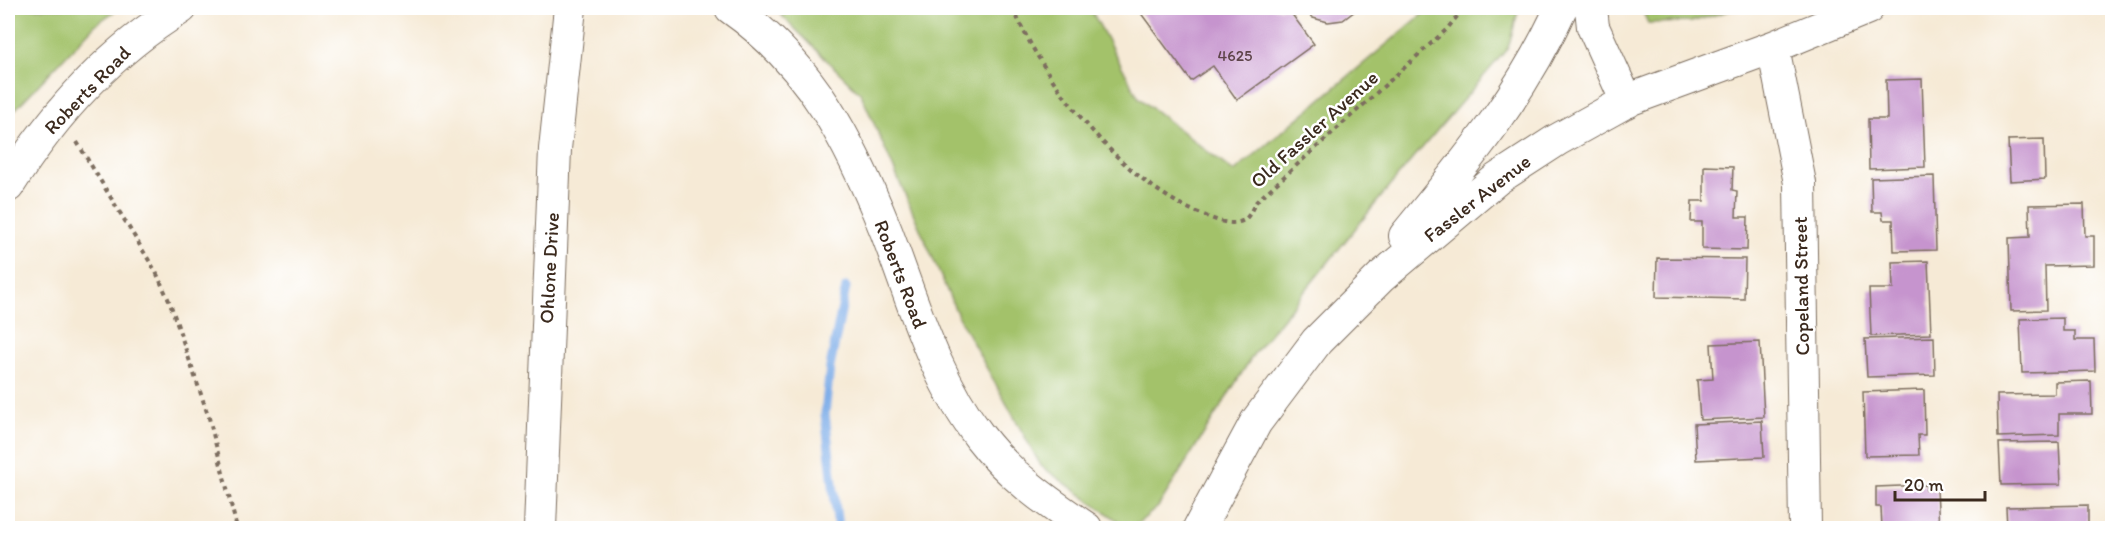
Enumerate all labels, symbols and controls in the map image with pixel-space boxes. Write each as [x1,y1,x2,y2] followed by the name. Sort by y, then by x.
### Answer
[39,40,135,139] street label: Roberts Road
[1218,46,1252,65] house number: 4625
[1245,65,1383,193] street label: Old Fassler Avenue
[1419,149,1535,247] street label: Fassler Avenue
[534,212,564,324] street label: Ohlone Drive
[1788,216,1814,356] street label: Copeland Street
[869,217,933,332] street label: Roberts Road
[1895,464,1985,502] scale bar
[1904,474,1944,496] text: 20 m

